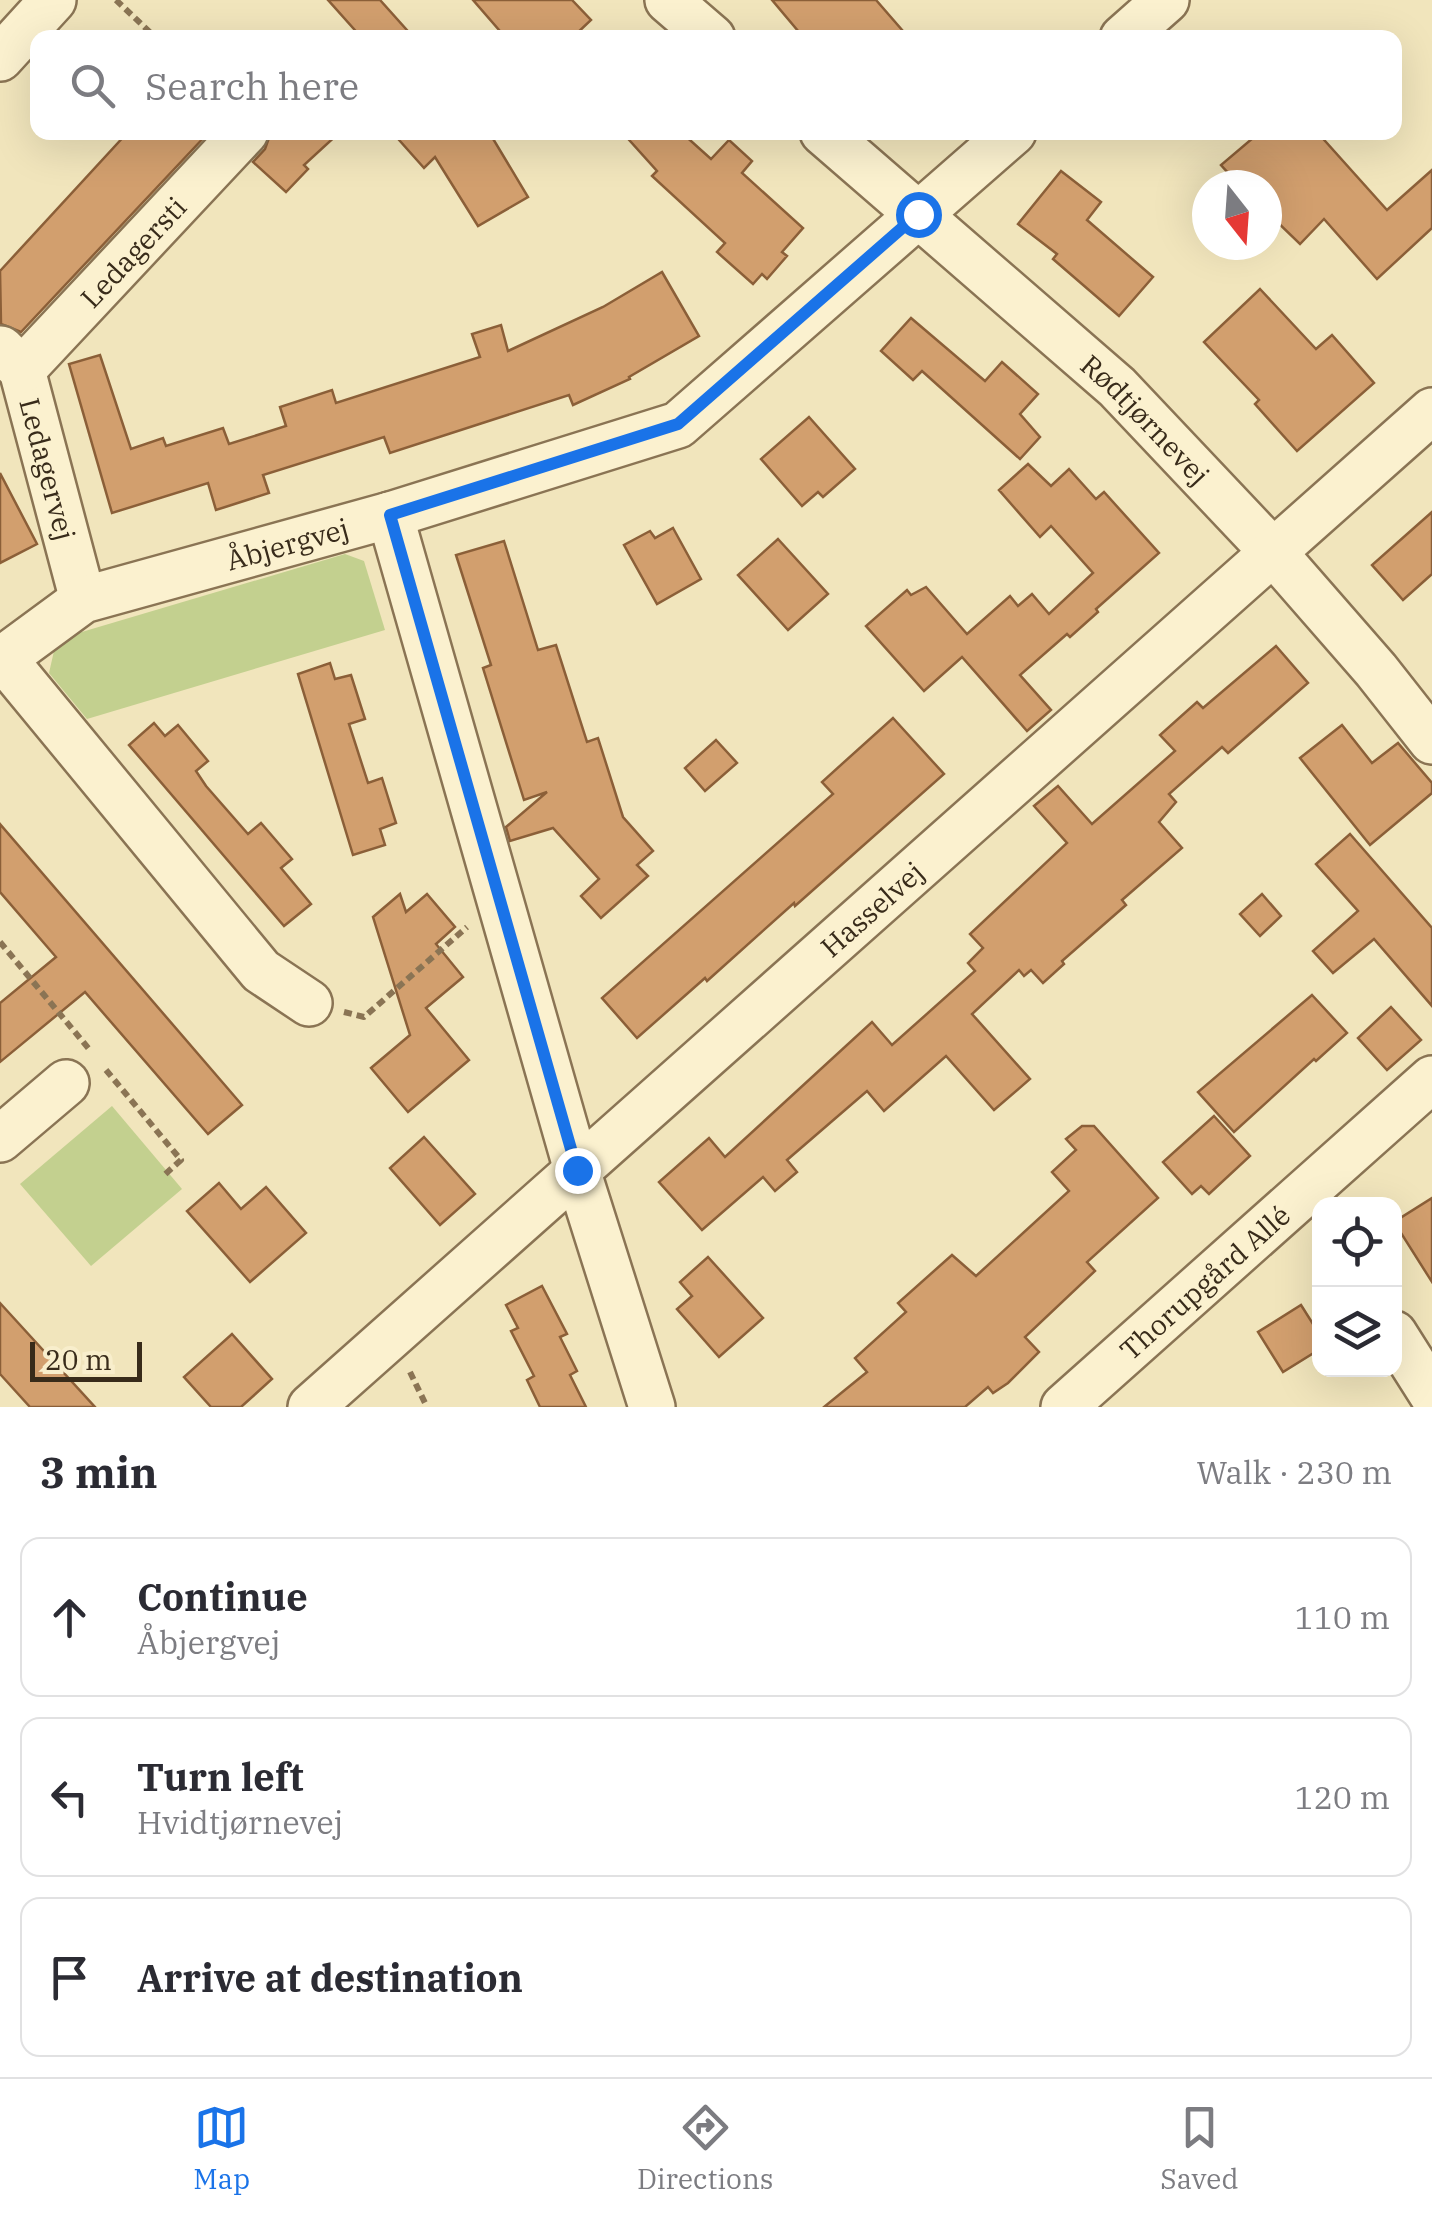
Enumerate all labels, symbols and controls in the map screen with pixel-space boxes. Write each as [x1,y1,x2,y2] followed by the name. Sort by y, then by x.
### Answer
[30,30,1402,140] search box
[65,58,120,113] icon: search
[145,61,359,110] text: Search here
[1192,170,1282,260] north arrow
[72,188,194,315] street label: Ledagersti
[896,192,942,238] route start
[1073,346,1218,492] street label: Rødtjørnevej
[12,394,85,544] street label: Ledagervej
[222,509,353,578] street label: Åbjergvej
[812,853,931,965] street label: Hasselvej
[555,1148,601,1194] route end
[1111,1196,1297,1368] street label: Thorupgård Allé
[1312,1197,1402,1377] map controls
[1312,1197,1402,1287] button: locate
[1312,1287,1402,1377] button: layers
[30,1337,142,1382] scale bar
[45,1341,112,1378] text: 20 m
[40,1445,158,1500] text: 3 min
[1196,1451,1392,1493] text: Walk · 230 m
[137,1572,308,1621] text: Continue
[42,1590,97,1645] icon: ahead
[1294,1596,1390,1638] text: 110 m
[137,1621,280,1663] text: Åbjergvej
[137,1752,304,1801] text: Turn left
[42,1770,97,1825] icon: left
[1294,1776,1390,1818] text: 120 m
[137,1801,343,1843] text: Hvidtjørnevej
[42,1950,97,2005] icon: arrive
[137,1953,523,2002] text: Arrive at destination
[193,2100,250,2197] tab: Map
[637,2100,773,2197] tab: Directions
[1160,2100,1239,2197] tab: Saved

